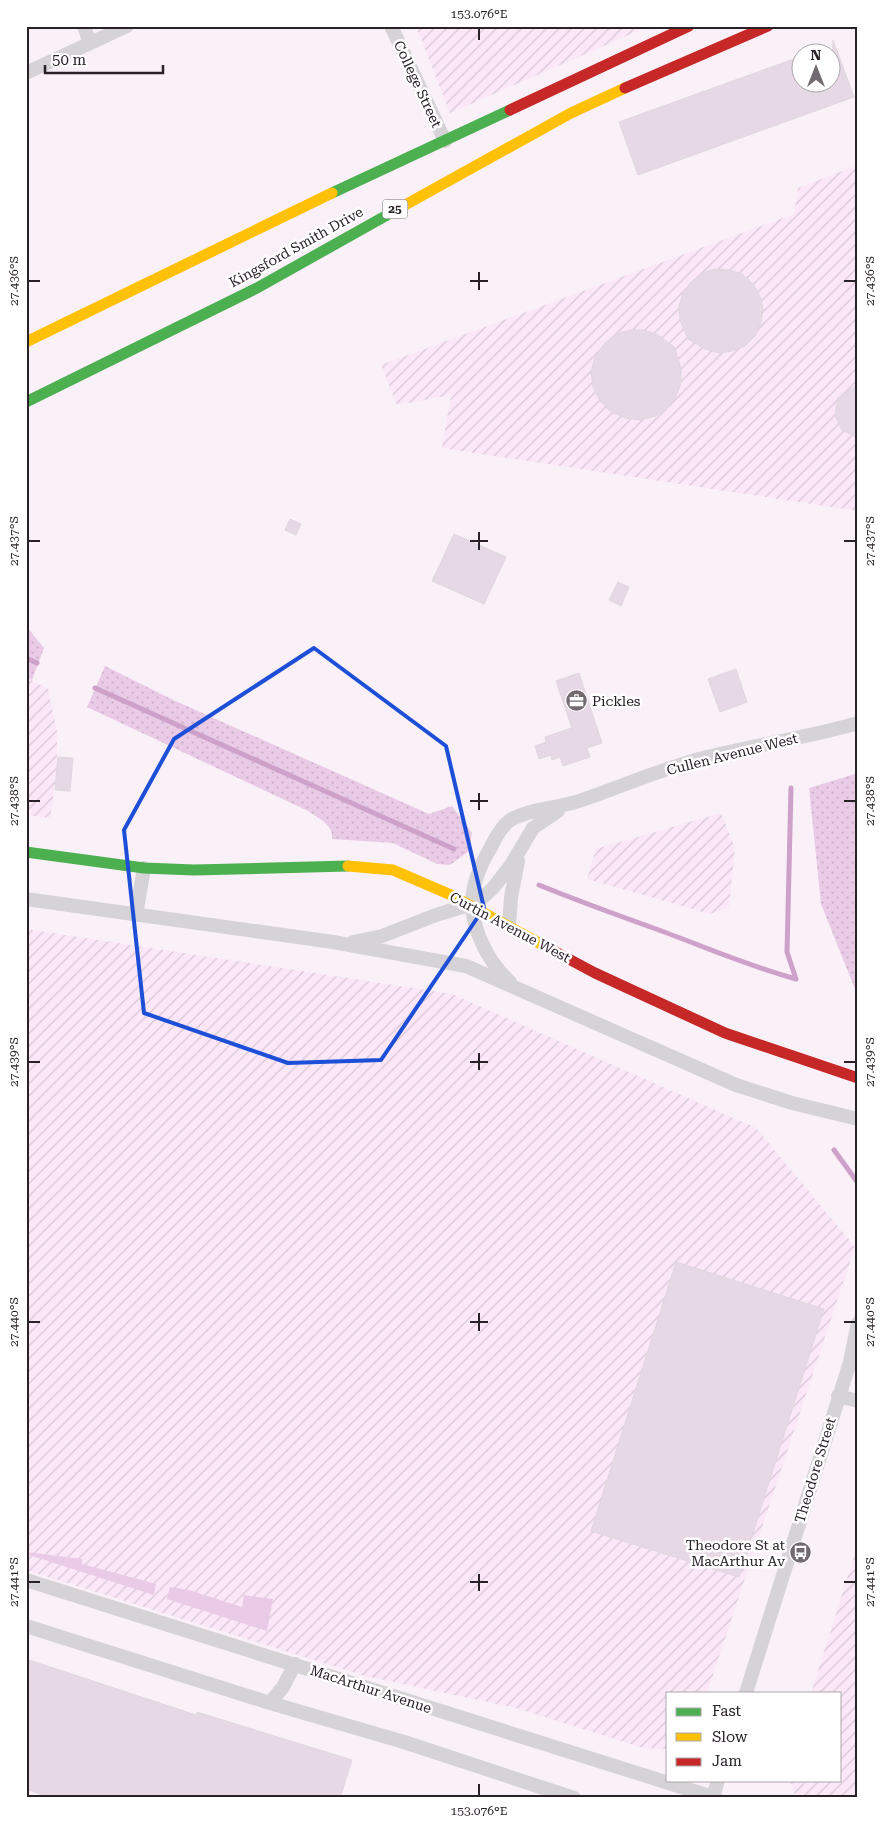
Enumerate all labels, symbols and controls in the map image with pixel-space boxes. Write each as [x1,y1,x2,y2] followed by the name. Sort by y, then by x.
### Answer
[451,7,507,21] text: 153.076°E
[391,38,445,130] street label: College Street
[45,42,162,74] scale bar
[792,42,842,92] north arrow
[811,47,822,63] text: N
[52,51,87,69] text: 50 m
[382,200,408,218] road number: 25
[226,203,366,290] street label: Kingsford Smith Drive
[7,256,21,306] text: 27.436°S
[863,256,877,306] text: 27.436°S
[7,516,21,566] text: 27.437°S
[863,516,877,566] text: 27.437°S
[564,689,588,713] office icon: Pickles
[592,693,641,709] place label: Pickles
[665,730,799,778] street label: Cullen Avenue West
[7,776,21,826] text: 27.438°S
[863,776,877,826] text: 27.438°S
[447,888,573,966] street label: Curtin Avenue West
[7,1037,21,1087] text: 27.439°S
[863,1037,877,1087] text: 27.439°S
[7,1297,21,1347] text: 27.440°S
[863,1297,877,1347] text: 27.440°S
[791,1415,839,1525] street label: Theodore Street
[686,1537,786,1569] place label: Theodore St at MacArthur Av
[789,1541,813,1565] bus stop icon: Theodore St at MacArthur Av
[7,1557,21,1607] text: 27.441°S
[863,1557,877,1607] text: 27.441°S
[308,1662,434,1716] street label: MacArthur Avenue
[666,1692,842,1782] legend
[712,1702,742,1720] text: Fast
[712,1728,748,1746] text: Slow
[712,1752,742,1770] text: Jam
[451,1804,507,1818] text: 153.076°E

